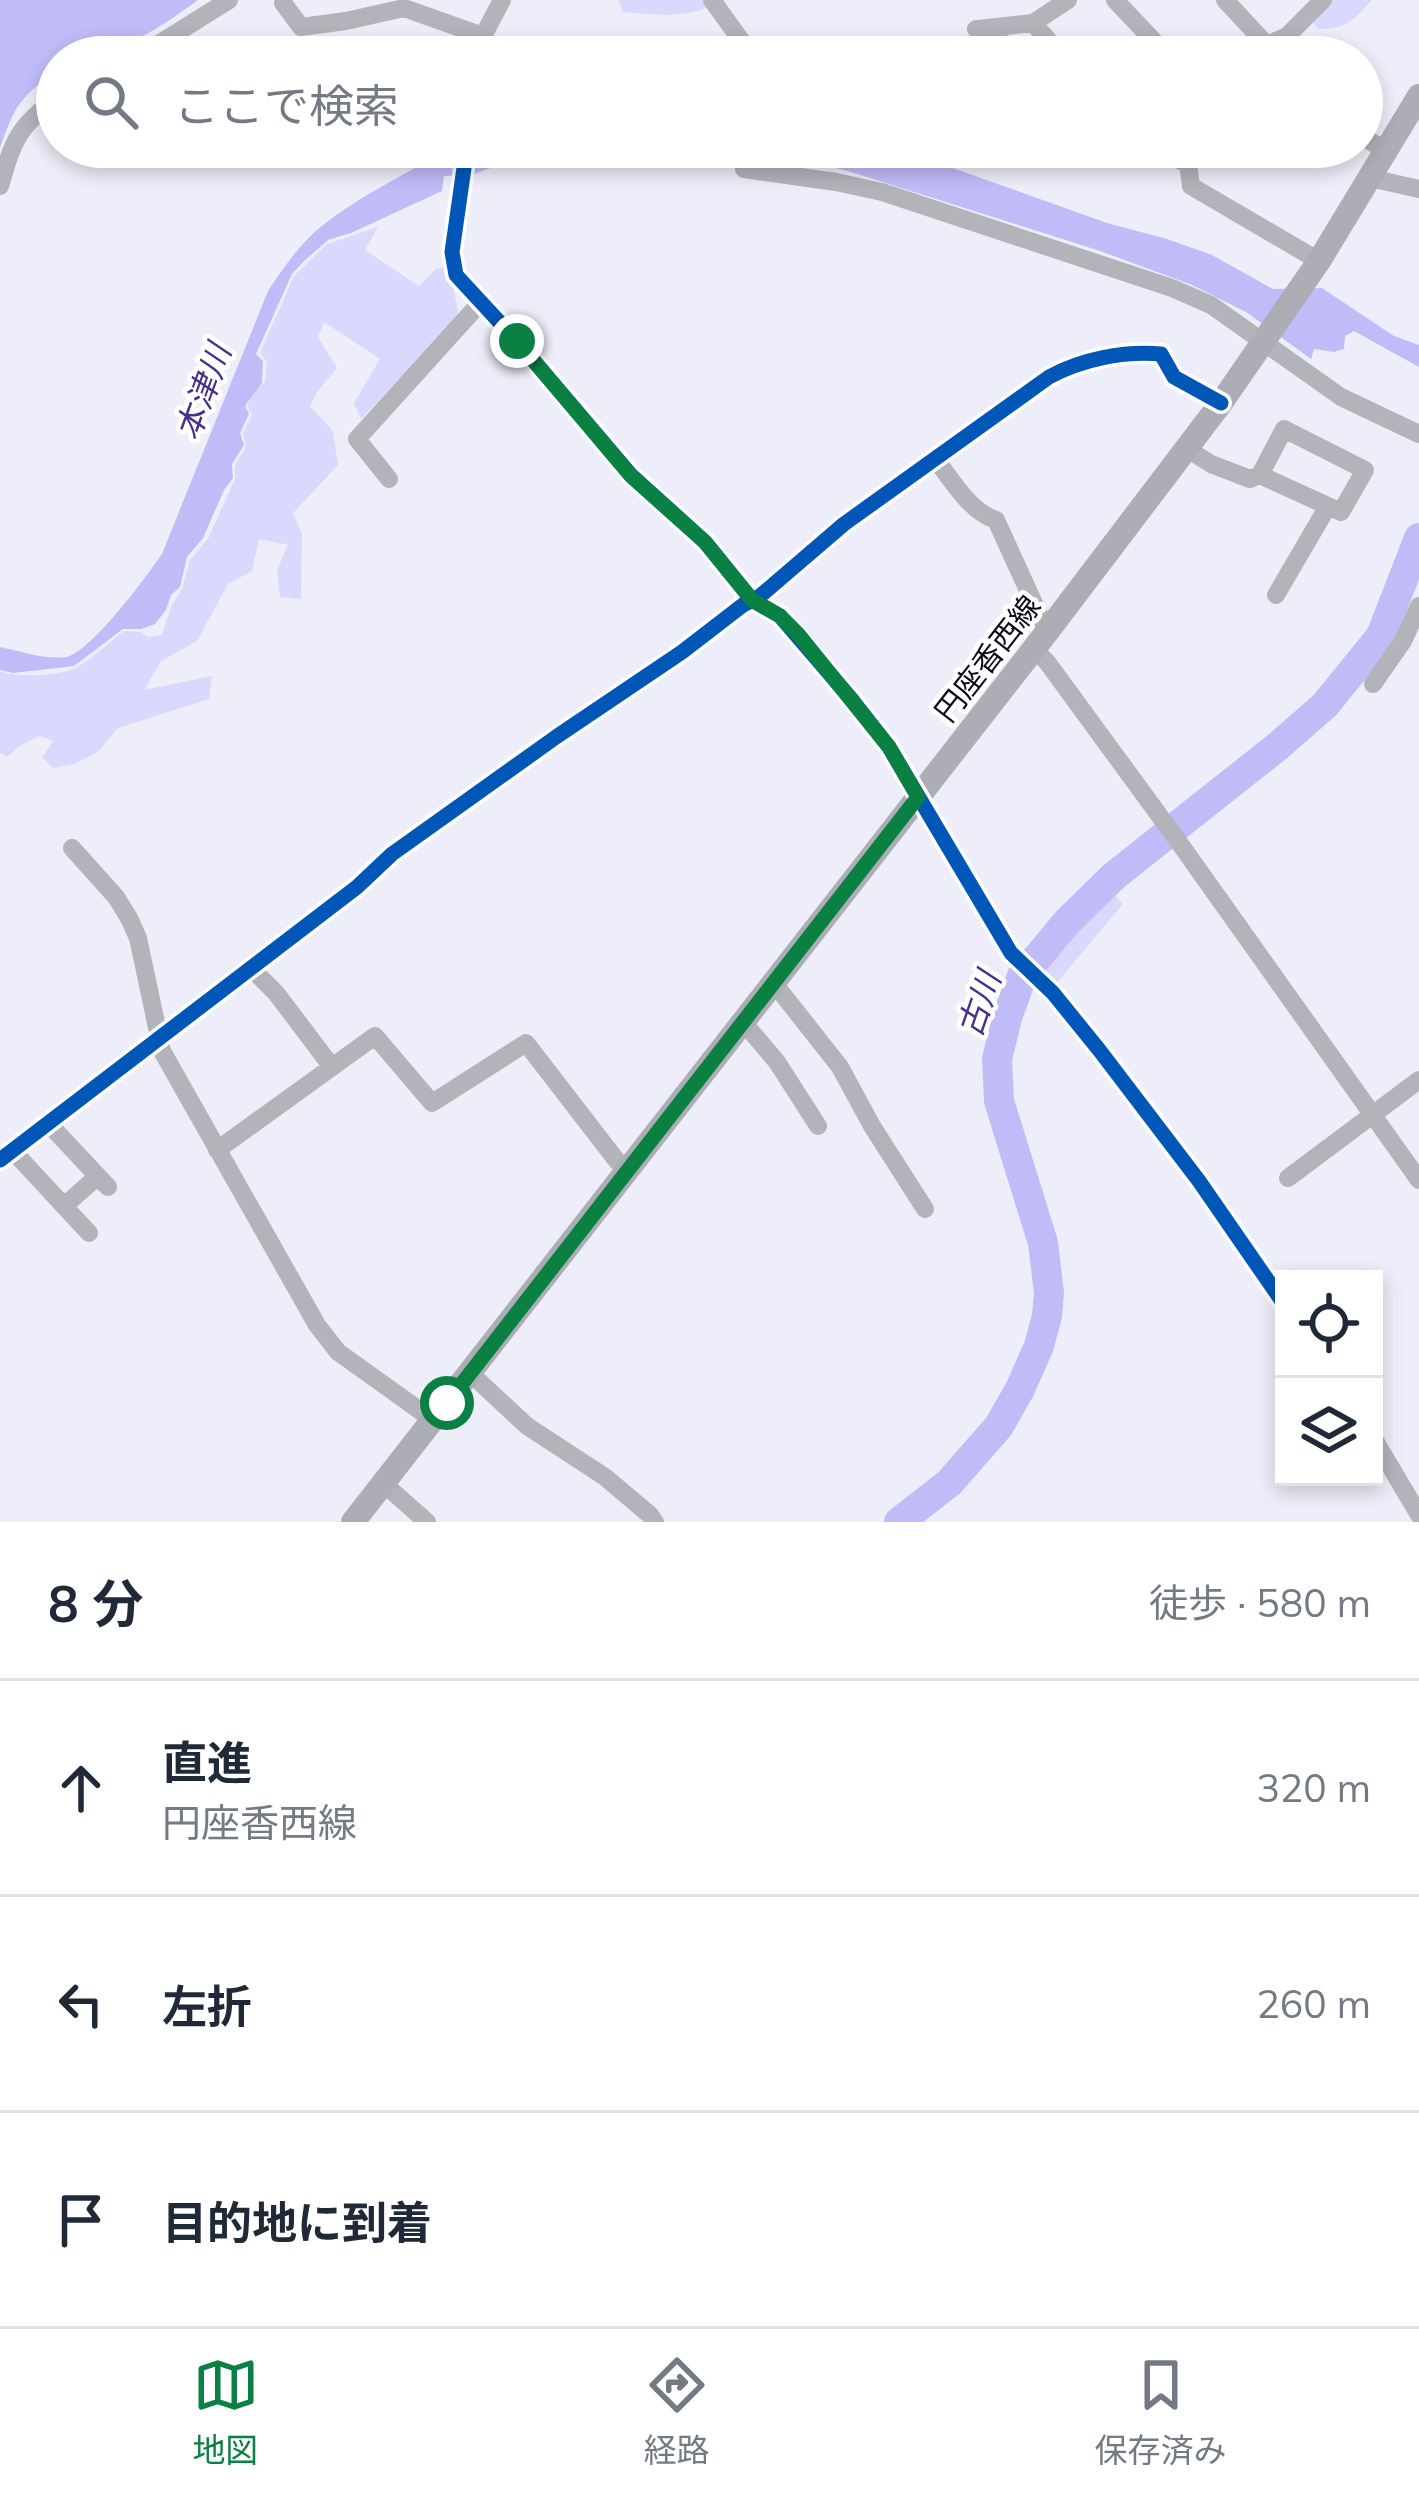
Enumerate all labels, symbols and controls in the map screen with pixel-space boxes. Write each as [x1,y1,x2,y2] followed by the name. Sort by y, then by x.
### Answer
[36,36,1383,168] search box
[78,69,144,135] icon: search
[174,77,399,133] text: ここで検索
[490,314,544,368] route end
[166,335,240,445] water label: 本津川
[926,588,1048,729] street label: 円座香西線
[948,963,1010,1042] water label: 古川
[1275,1270,1383,1486] map controls
[1275,1270,1383,1378] button: locate
[420,1376,474,1430] route start
[1275,1378,1383,1486] button: layers
[48,1571,144,1635] text: 8 分
[1149,1578,1371,1627] text: 徒歩 · 580 m
[162,1734,252,1790] text: 直進
[48,1755,114,1821] icon: ahead
[1256,1763,1371,1812] text: 320 m
[162,1798,357,1847] text: 円座香西線
[48,1971,114,2037] icon: left
[162,1978,252,2034] text: 左折
[1256,1979,1371,2028] text: 260 m
[48,2187,114,2253] icon: arrive
[162,2194,432,2250] text: 目的地に到着
[193,2352,259,2472] tab: 地図
[644,2352,710,2472] tab: 経路
[1095,2352,1227,2472] tab: 保存済み

